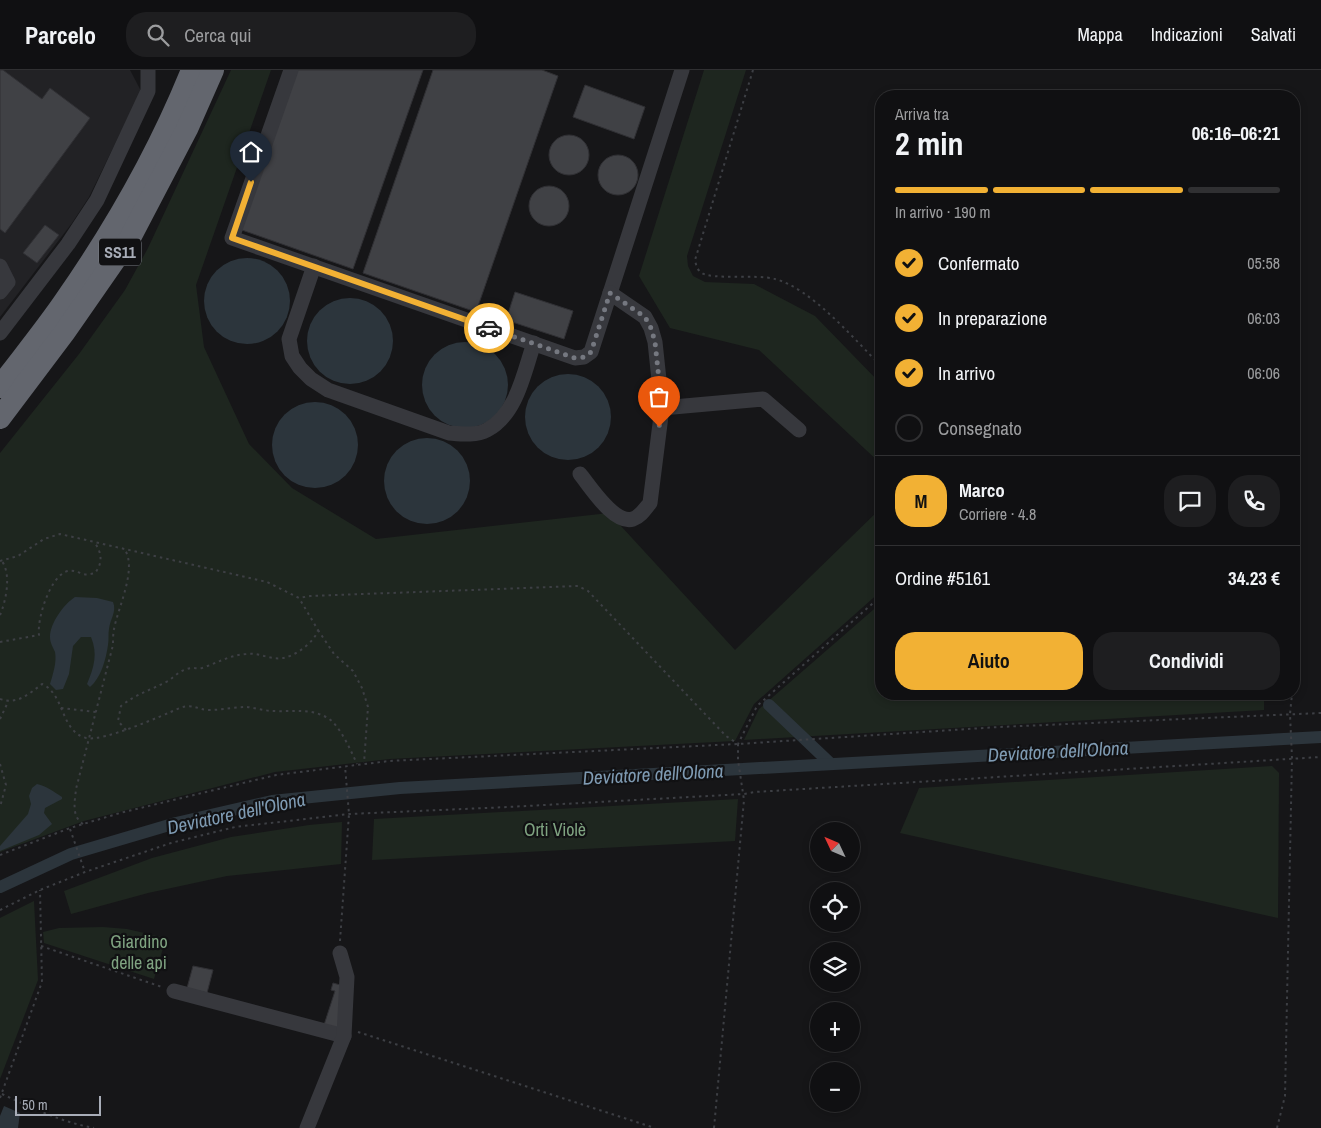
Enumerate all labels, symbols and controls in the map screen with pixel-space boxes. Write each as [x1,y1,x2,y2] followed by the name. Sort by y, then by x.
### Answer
[126,12,476,57] search box
[25,19,96,51] text: Parcelo
[144,21,172,49] icon: search
[184,22,252,48] text: Cerca qui
[1078,22,1123,47] text: Mappa
[1151,22,1223,47] text: Indicazioni
[1251,22,1296,47] text: Salvati
[895,103,949,125] text: Arriva tra
[1192,120,1280,146] text: 06:16–06:21
[895,122,964,165] text: 2 min
[230,131,272,182] pin
[237,138,265,166] icon: home
[895,201,991,223] text: In arrivo · 190 m
[99,238,141,266] road number: SS11
[895,249,923,277] icon: check
[938,250,1019,276] text: Confermato
[1247,252,1280,274] text: 05:58
[464,303,514,353] courier
[895,304,923,332] icon: check
[938,305,1047,331] text: In preparazione
[1247,307,1280,329] text: 06:03
[475,314,503,342] icon: car
[895,359,923,387] icon: check
[938,360,995,386] text: In arrivo
[1247,362,1280,384] text: 06:06
[638,376,680,427] pin
[645,383,673,411] icon: bag
[938,415,1022,441] text: Consegnato
[1164,475,1216,527] button: chat
[1228,475,1280,527] button: phone
[959,477,1005,503] text: Marco
[915,488,927,514] text: M
[959,503,1036,525] text: Corriere · 4.8
[895,565,990,591] text: Ordine #5161
[1228,565,1280,591] text: 34.23 €
[895,632,1083,690] button: Aiuto
[1093,632,1280,690] button: Condividi
[987,734,1129,768] water label: Deviatore dell'Olona
[582,757,724,791] water label: Deviatore dell'Olona
[164,786,308,840] water label: Deviatore dell'Olona
[524,817,586,842] park label: Orti Violè
[810,822,860,872] north arrow
[810,822,860,1112] map controls
[810,882,860,932] button: locate
[110,929,168,975] park label: Giardino delle api
[810,942,860,992] button: layers
[810,1002,860,1052] button: +
[810,1062,860,1112] button: −
[15,1093,101,1116] scale bar
[22,1096,48,1114] text: 50 m

